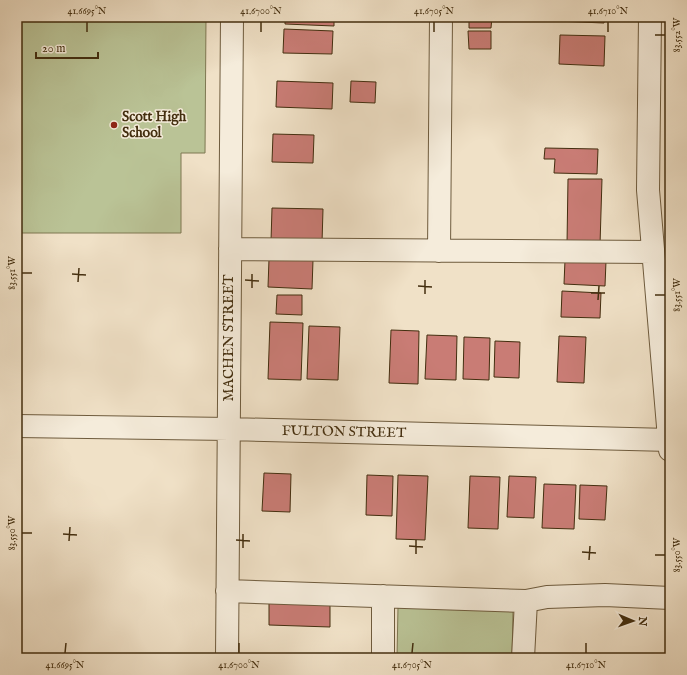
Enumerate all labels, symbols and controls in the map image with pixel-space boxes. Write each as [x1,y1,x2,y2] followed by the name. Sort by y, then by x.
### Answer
[67,5,107,18] text: 41.6695°N
[240,5,282,18] text: 41.6700°N
[414,5,454,18] text: 41.6705°N
[588,5,628,18] text: 41.6710°N
[671,17,684,52] text: 83.552°W
[36,34,98,60] scale bar
[42,41,65,56] text: 20 m
[122,108,187,142] place label: Scott High School
[109,120,119,130] marker: Scott High School
[6,256,19,290] text: 83.551°W
[220,274,238,401] street label: MACHEN STREET
[671,278,684,312] text: 83.551°W
[282,422,407,442] street label: FULTON STREET
[6,515,19,550] text: 83.550°W
[671,537,684,572] text: 83.550°W
[613,601,653,641] north arrow
[635,615,649,627] text: N
[45,659,85,672] text: 41.6695°N
[218,659,260,672] text: 41.6700°N
[392,659,432,672] text: 41.6705°N
[566,659,606,672] text: 41.6710°N

